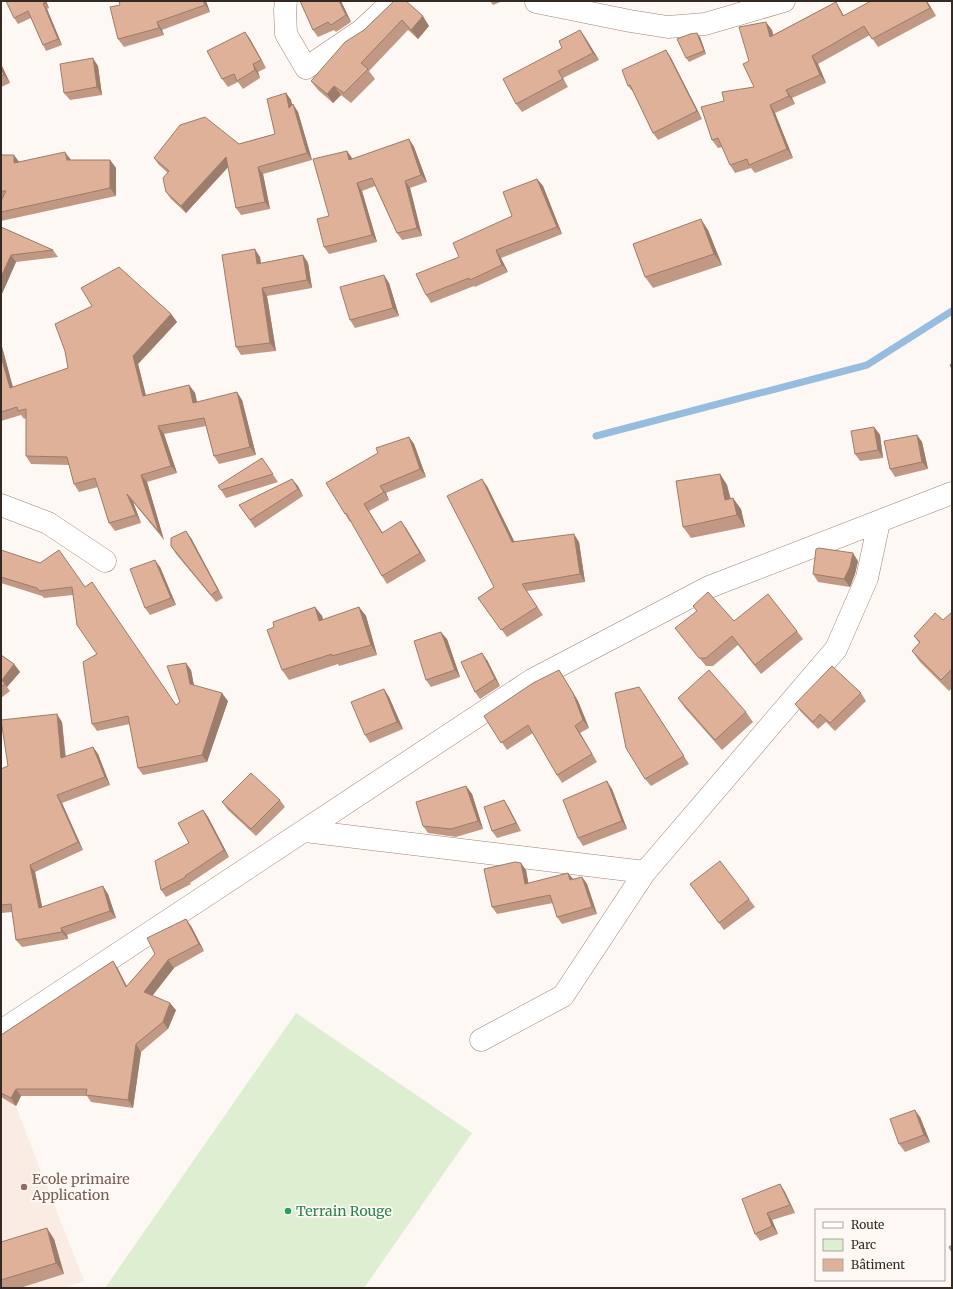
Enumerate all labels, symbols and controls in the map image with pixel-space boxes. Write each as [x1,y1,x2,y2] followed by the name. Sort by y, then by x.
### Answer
[31,1170,130,1204] place label: Ecole primaire Application
[19,1182,29,1192] marker: Ecole primaire Application
[296,1202,392,1220] place label: Terrain Rouge
[283,1206,293,1216] marker: Terrain Rouge
[815,1209,945,1281] legend
[851,1217,884,1232] text: Route
[851,1237,876,1252] text: Parc
[851,1257,905,1272] text: Bâtiment

